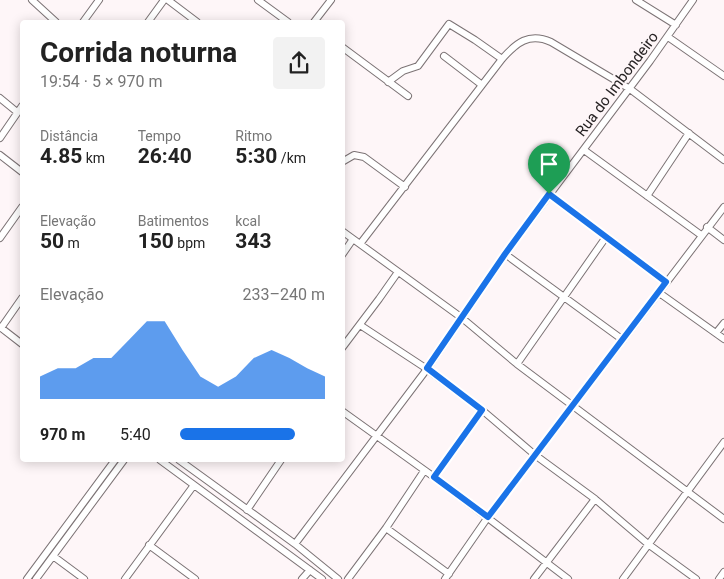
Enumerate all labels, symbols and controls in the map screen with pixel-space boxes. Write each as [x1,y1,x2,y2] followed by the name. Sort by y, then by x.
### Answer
[572,28,662,140] street label: Rua do Imbondeiro
[40,36,237,69] text: Corrida noturna
[273,37,325,89] button: share
[40,72,162,91] text: 19:54 · 5 × 970 m
[40,128,98,144] text: Distância
[138,128,181,144] text: Tempo
[235,128,272,144] text: Ritmo
[528,143,570,194] pin
[40,144,82,168] text: 4.85
[138,144,192,168] text: 26:40
[235,144,277,168] text: 5:30
[82,150,105,166] text: km
[277,150,306,166] text: /km
[535,150,563,178] icon: arrive
[40,213,96,229] text: Elevação
[138,213,209,229] text: Batimentos
[235,213,261,229] text: kcal
[40,229,64,253] text: 50
[138,229,174,253] text: 150
[235,229,271,253] text: 343
[64,235,80,251] text: m
[174,235,205,251] text: bpm
[40,285,104,304] text: Elevação
[243,285,325,304] text: 233–240 m
[40,425,85,444] text: 970 m
[120,425,151,444] text: 5:40

